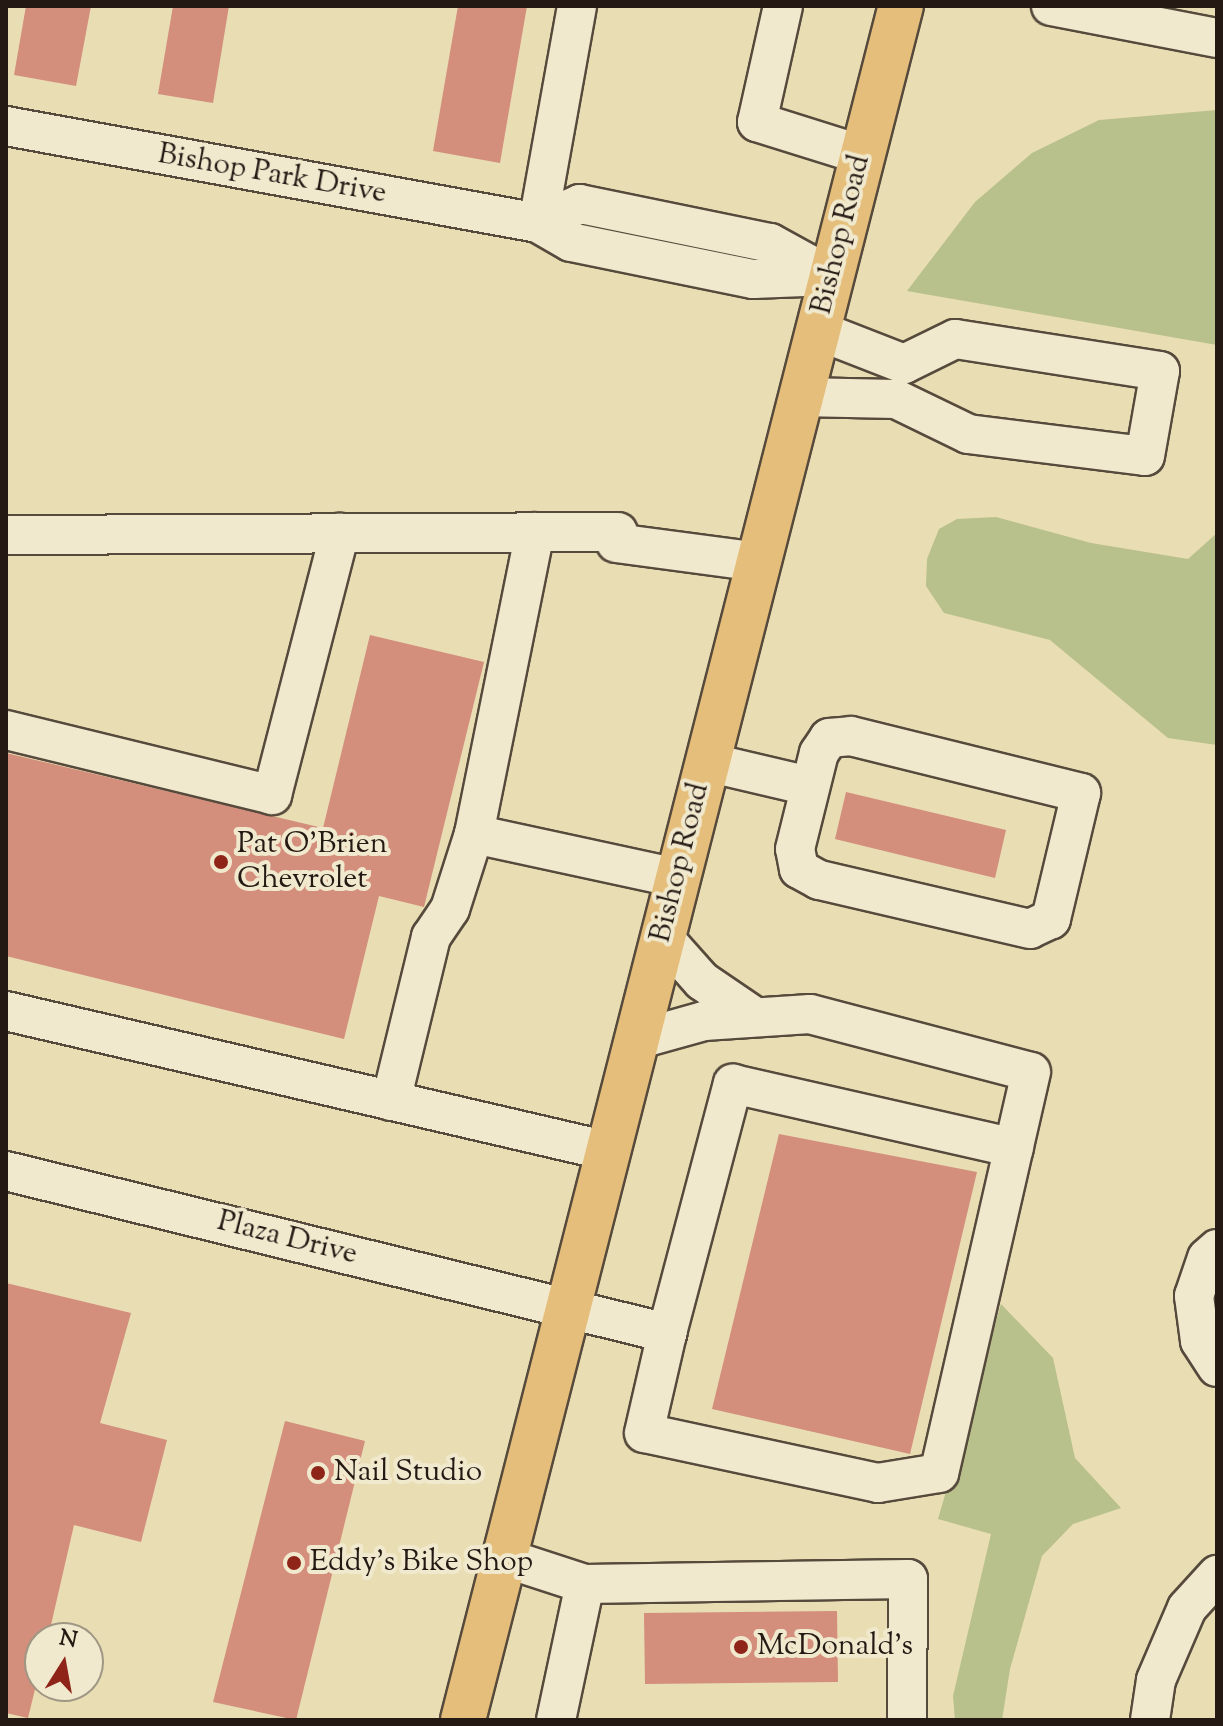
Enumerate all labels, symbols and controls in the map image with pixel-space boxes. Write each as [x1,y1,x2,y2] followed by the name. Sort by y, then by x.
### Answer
[155,137,389,213] street label: Bishop Park Drive
[805,152,879,318] street label: Bishop Road
[644,780,718,946] street label: Bishop Road
[237,827,387,898] place label: Pat O'Brien Chevrolet
[212,853,230,871] marker: Pat O'Brien Chevrolet
[213,1204,361,1274] street label: Plaza Drive
[334,1455,482,1491] place label: Nail Studio
[309,1464,327,1482] marker: Nail Studio
[310,1545,533,1581] place label: Eddy's Bike Shop
[285,1554,303,1572] marker: Eddy's Bike Shop
[24,1622,104,1702] north arrow
[57,1623,80,1658] text: N
[757,1629,913,1665] place label: McDonald's
[732,1638,750,1656] marker: McDonald's

